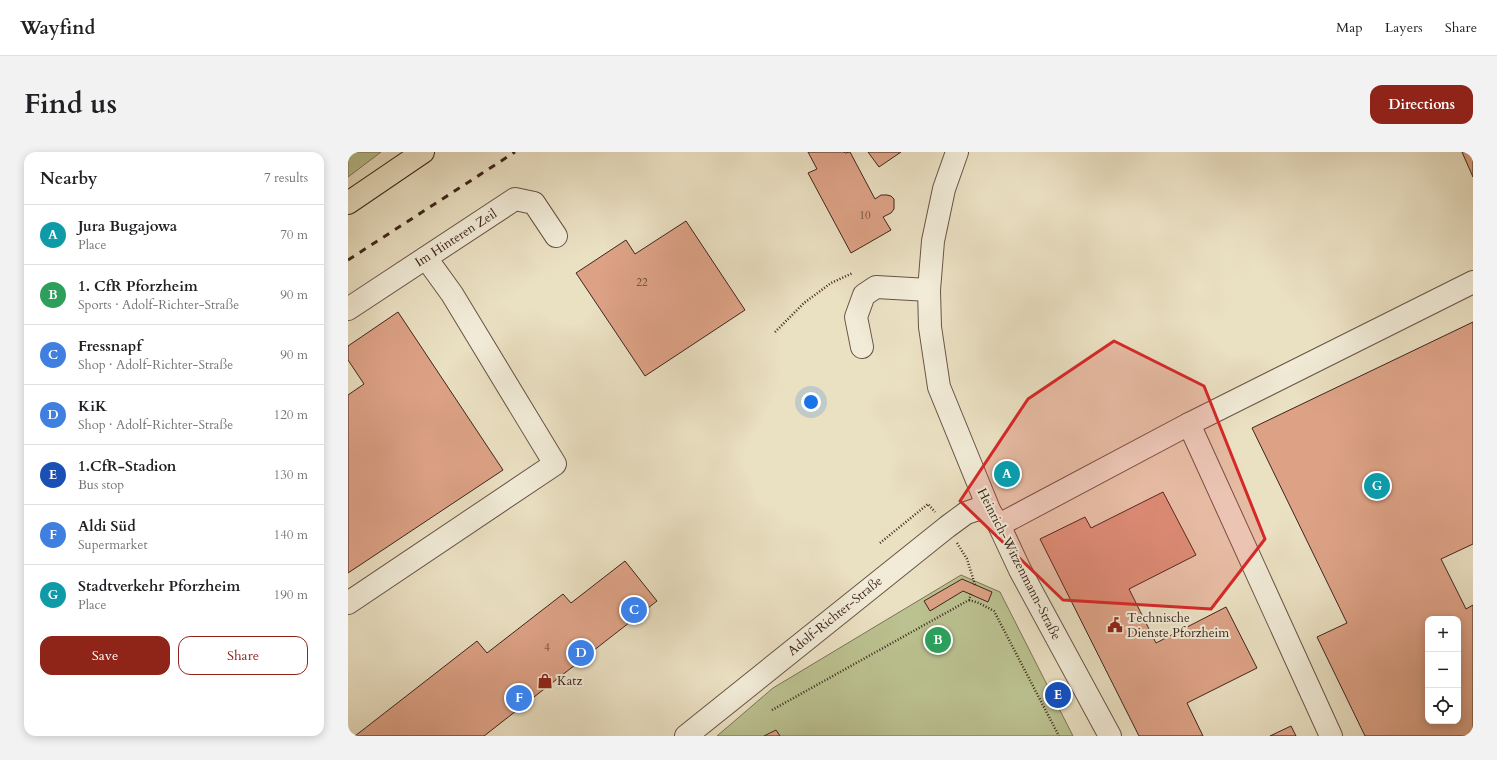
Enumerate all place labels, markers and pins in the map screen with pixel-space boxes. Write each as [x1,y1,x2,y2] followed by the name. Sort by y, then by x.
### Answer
[994,459,1020,489] pin: A
[1364,471,1390,501] pin: G
[621,595,647,625] pin: C
[1127,609,1229,642] place label: Technische Dienste Pforzheim
[1106,616,1124,634] public building icon: Technische Dienste Pforzheim
[925,625,951,655] pin: B
[568,638,594,668] pin: D
[536,672,554,690] shop icon: Katz
[557,672,582,690] place label: Katz
[1045,680,1071,710] pin: E
[506,683,532,713] pin: F

